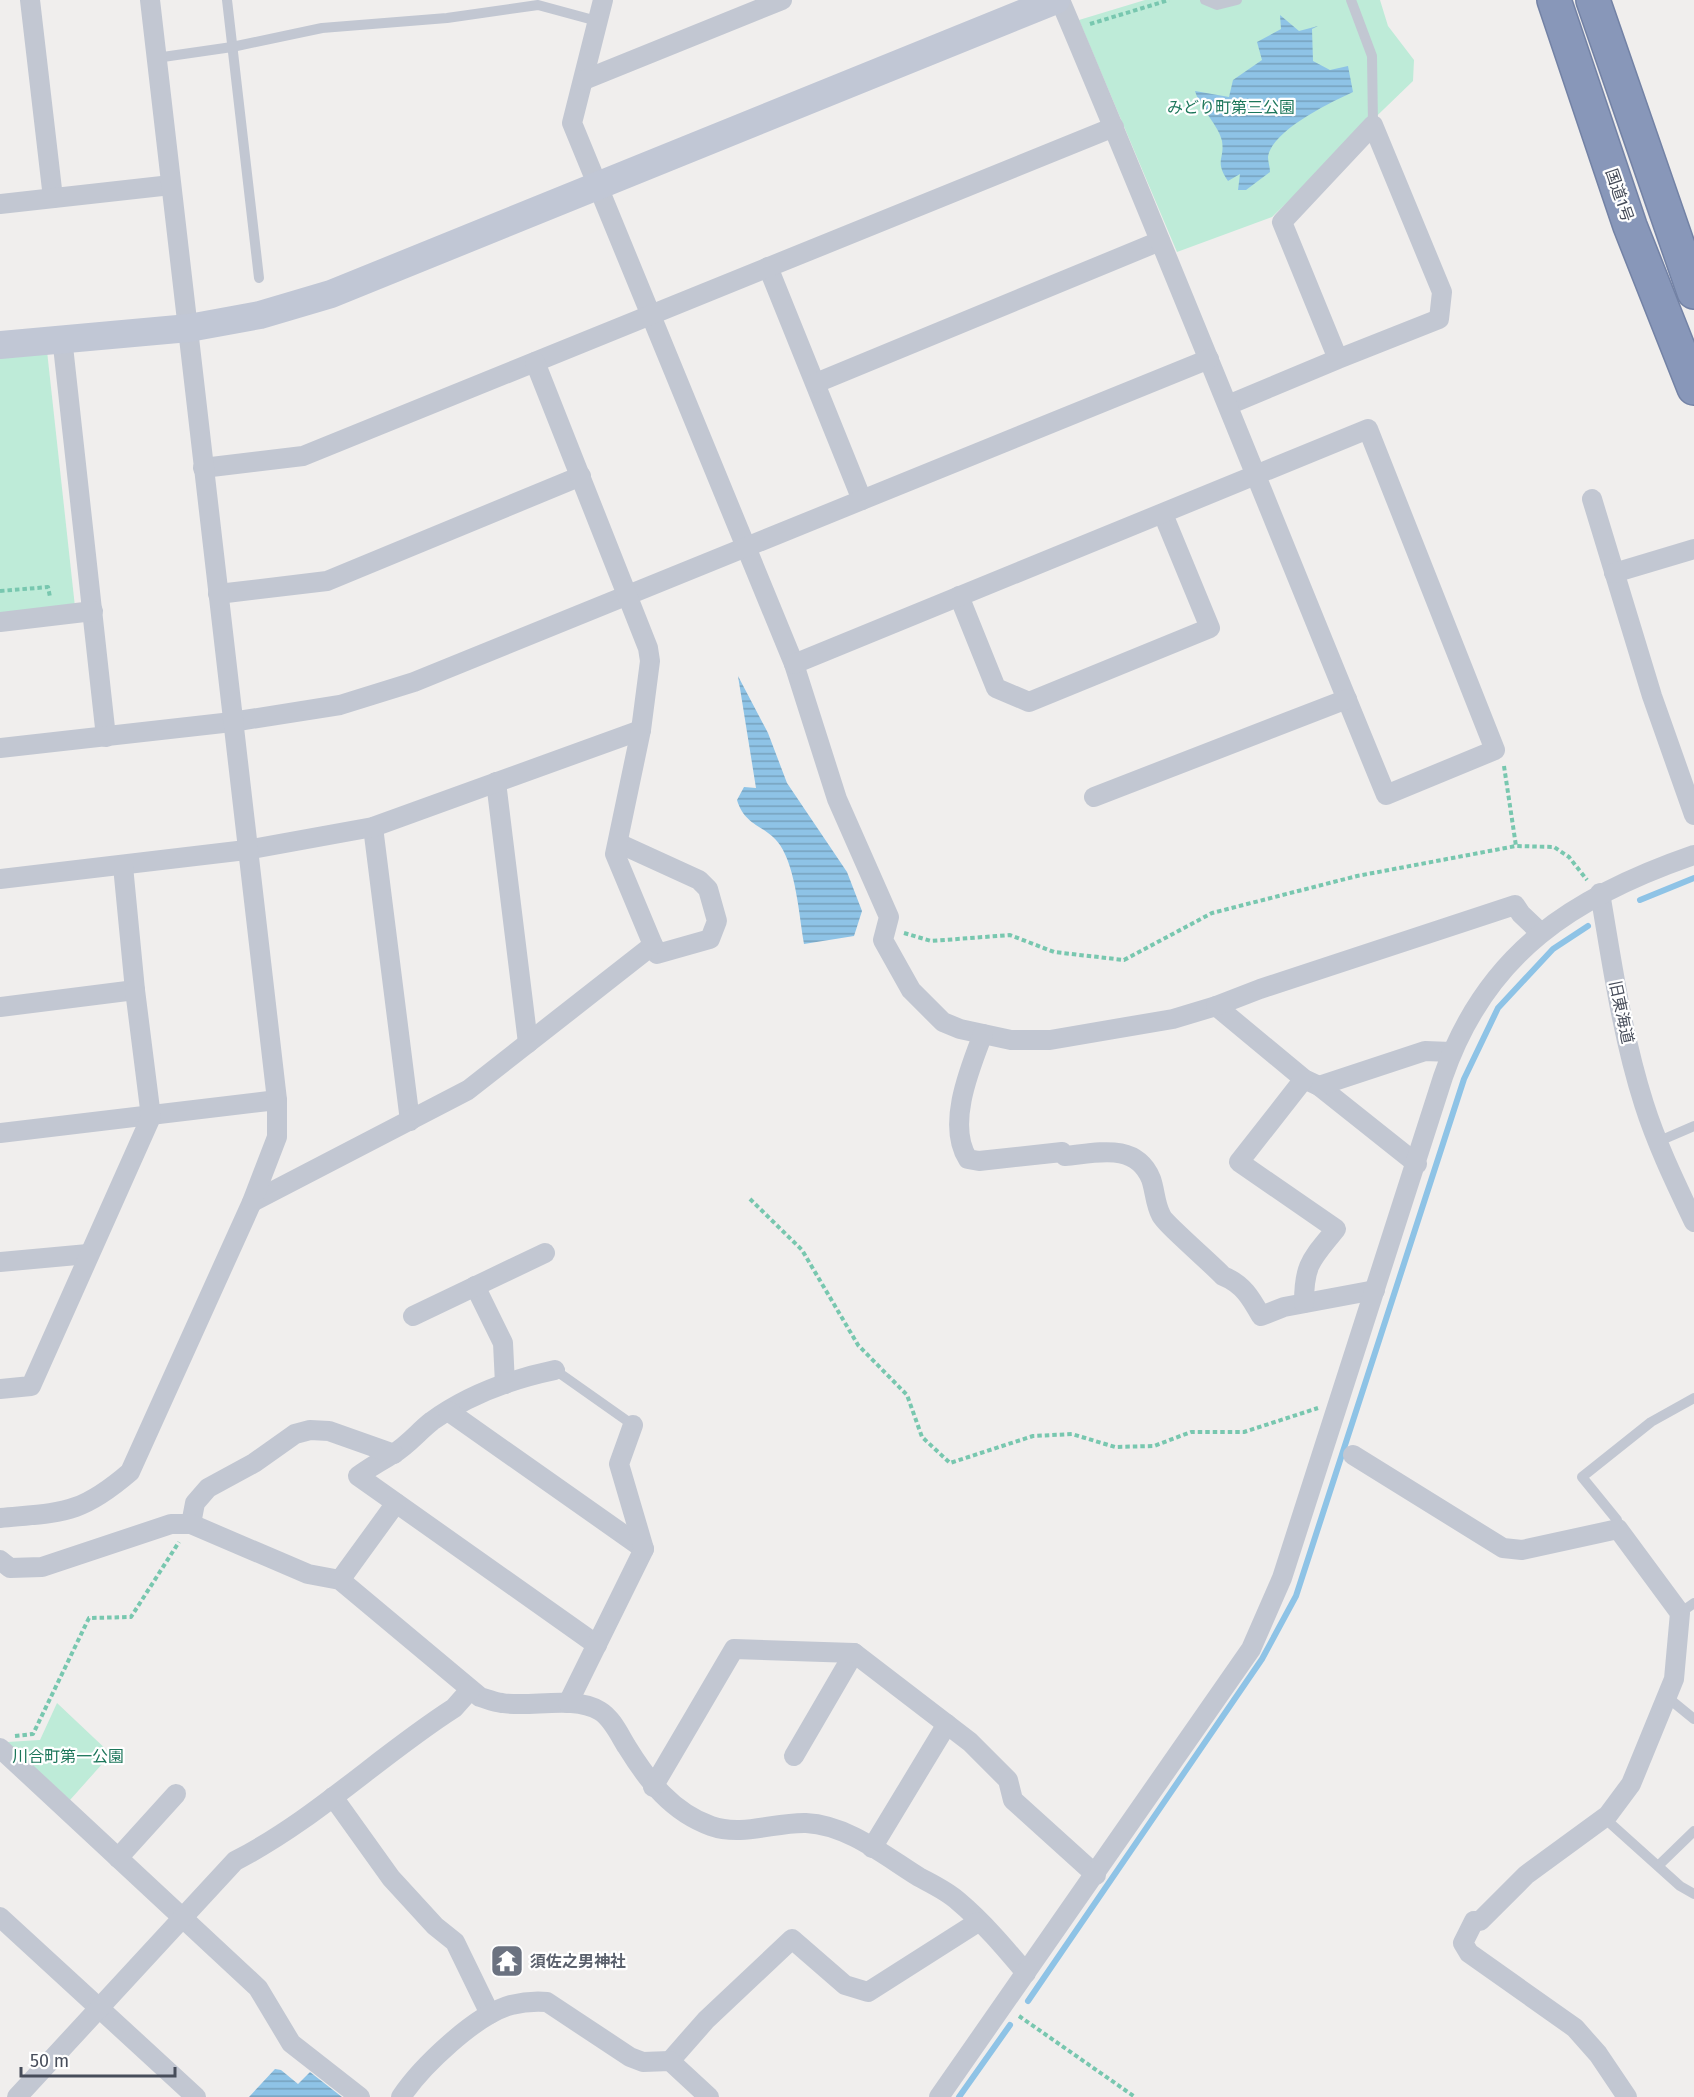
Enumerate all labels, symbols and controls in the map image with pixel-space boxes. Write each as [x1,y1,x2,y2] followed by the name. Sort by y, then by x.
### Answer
[1167,98,1295,117] park label: みどり町第三公園
[1602,166,1637,224] street label: 国道1号
[1606,979,1637,1045] street label: 旧東海道
[12,1747,124,1766] park label: 川合町第一公園
[489,1943,525,1979] temple icon: 須佐之男神社
[530,1952,626,1971] place label: 須佐之男神社
[21,2040,176,2078] scale bar
[30,2050,69,2072] text: 50 m

